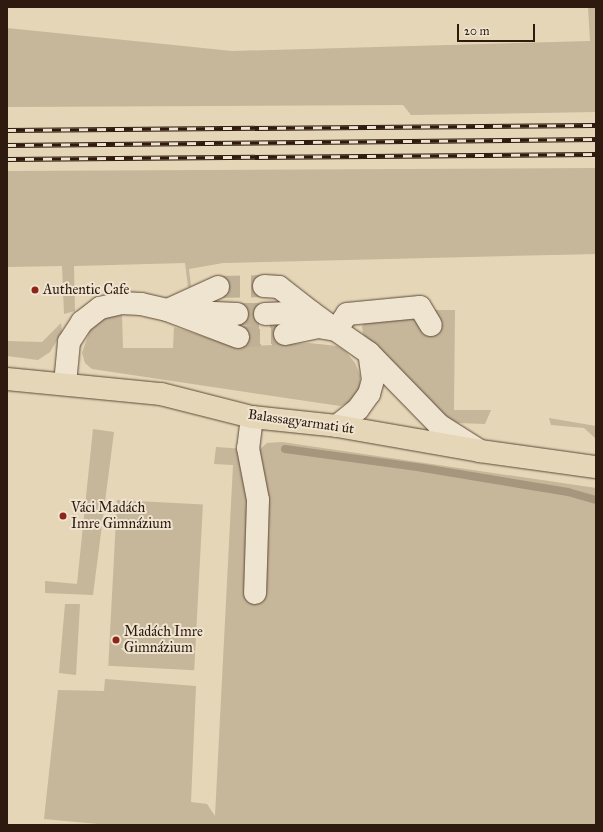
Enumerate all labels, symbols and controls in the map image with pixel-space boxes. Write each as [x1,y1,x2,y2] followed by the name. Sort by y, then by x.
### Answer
[459,16,537,42] scale bar
[464,24,490,38] text: 20 m
[43,282,129,298] place label: Authentic Cafe
[30,285,40,295] marker: Authentic Cafe
[247,406,355,438] street label: Balassagyarmati út
[71,500,172,532] place label: Váci Madách Imre Gimnázium
[58,511,68,521] marker: Váci Madách Imre Gimnázium
[124,624,203,656] place label: Madách Imre Gimnázium
[111,635,121,645] marker: Madách Imre Gimnázium

